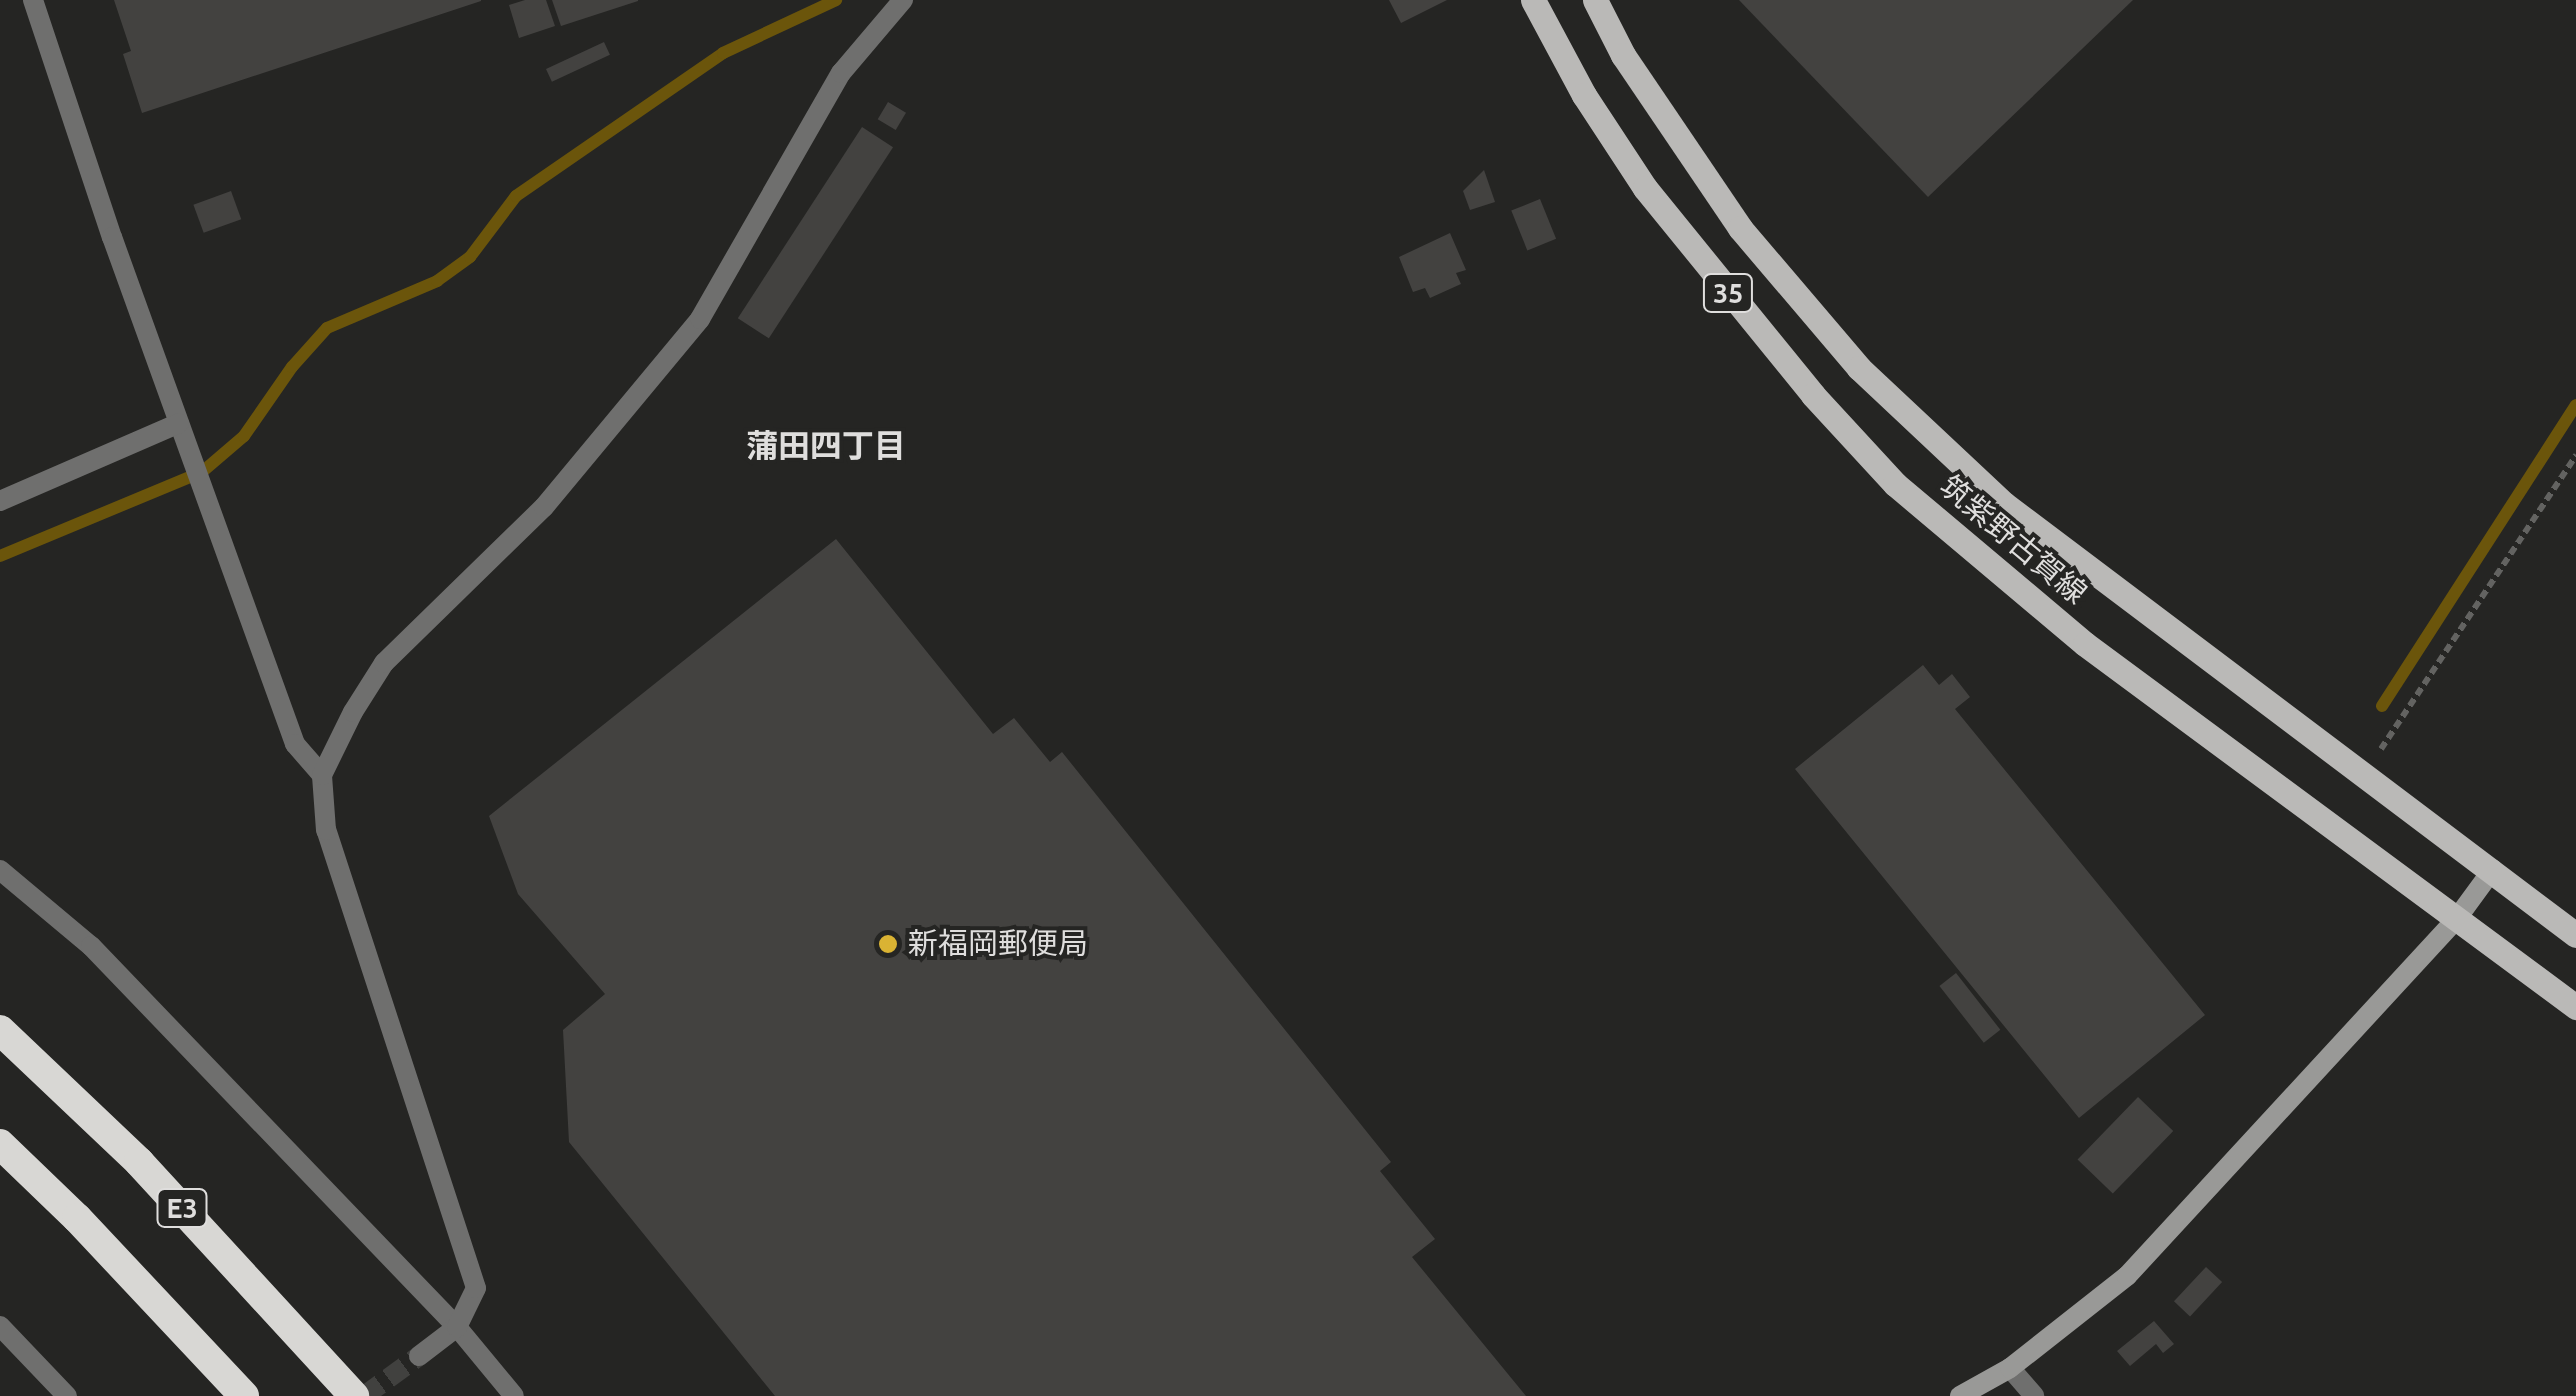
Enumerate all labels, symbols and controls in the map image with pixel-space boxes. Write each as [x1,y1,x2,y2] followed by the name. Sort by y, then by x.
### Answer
[1700,270,1756,316] road number: 35
[746,427,906,465] district label: 蒲田四丁目
[1932,468,2094,612] street label: 筑紫野古賀線
[908,926,1088,962] place label: 新福岡郵便局
[877,933,899,955] marker: 新福岡郵便局
[154,1185,210,1231] road number: E3

